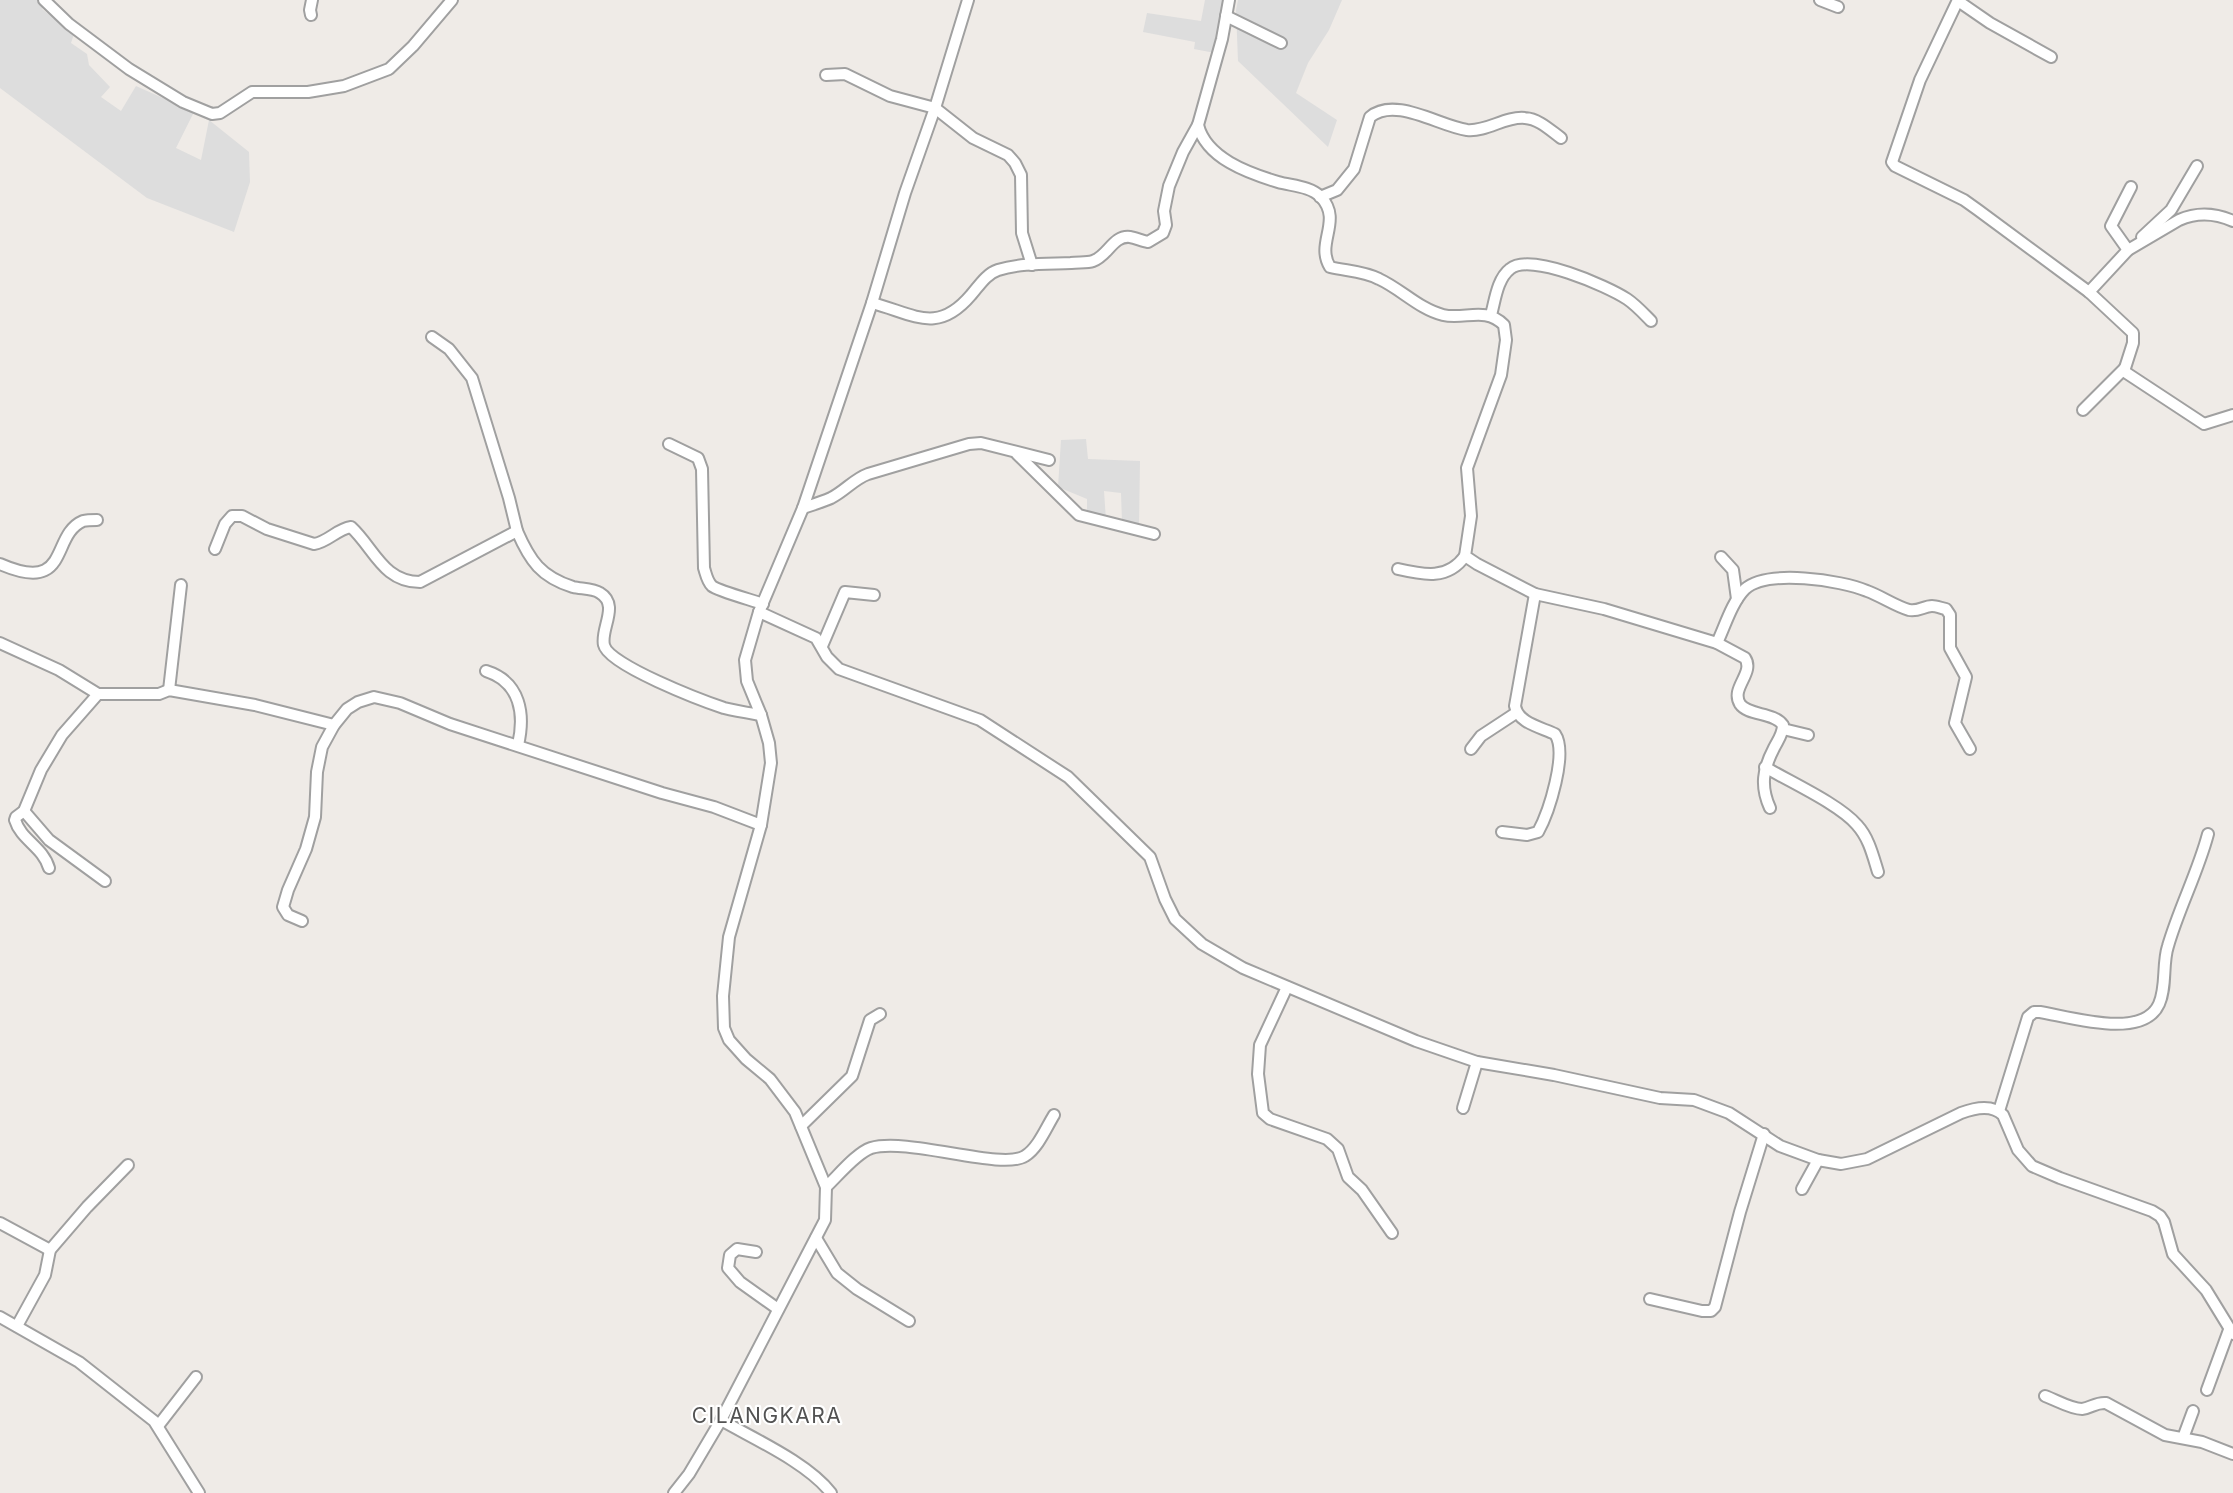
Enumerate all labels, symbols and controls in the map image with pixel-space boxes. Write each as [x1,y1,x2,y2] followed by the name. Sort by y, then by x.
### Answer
[692,1403,842,1428] district label: CILANGKARA

